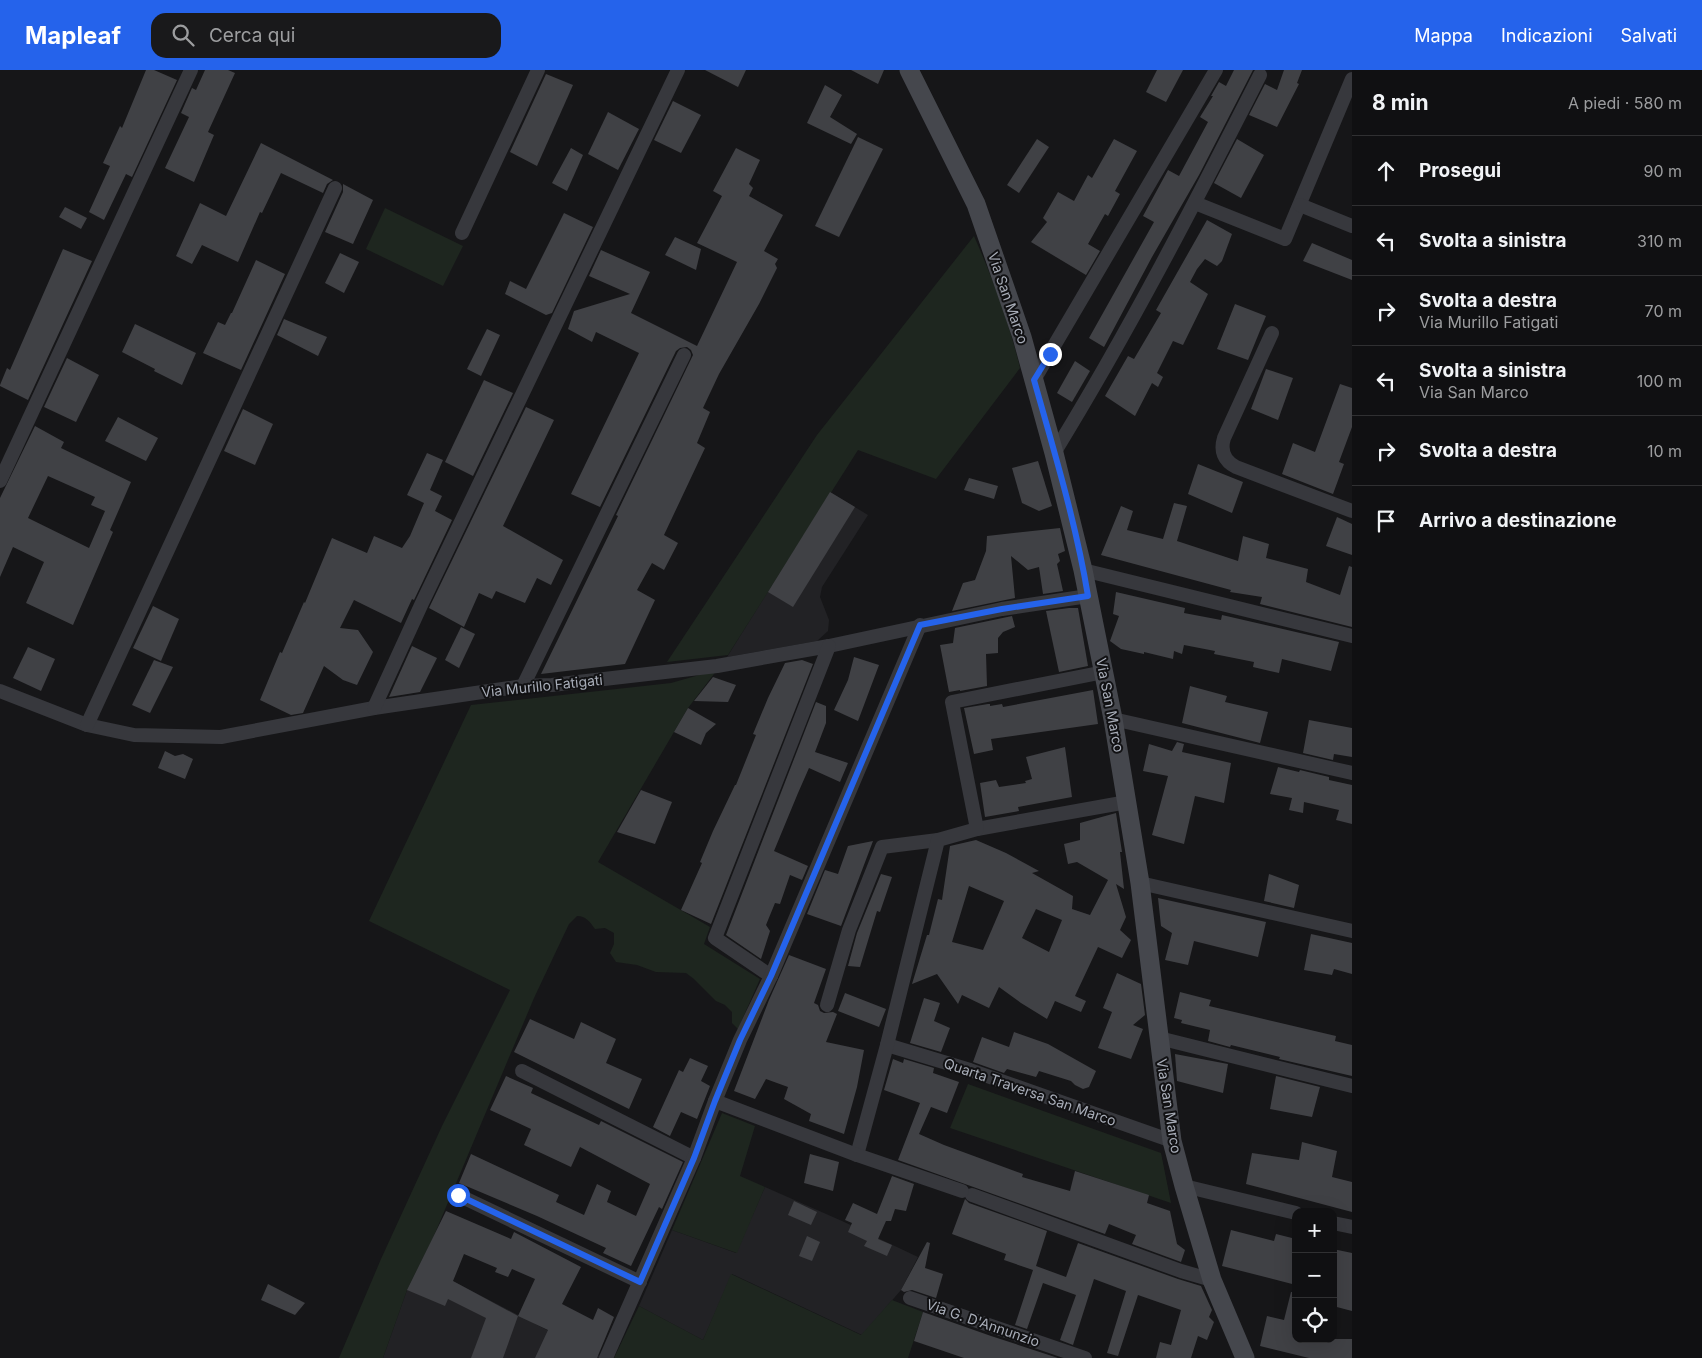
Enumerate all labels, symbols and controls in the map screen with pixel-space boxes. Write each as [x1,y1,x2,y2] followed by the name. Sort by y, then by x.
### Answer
[151,13,501,58] search box
[25,21,121,50] text: Mapleaf
[169,21,197,49] icon: search
[209,24,295,47] text: Cerca qui
[1414,25,1473,46] text: Mappa
[1501,25,1593,46] text: Indicazioni
[1621,25,1677,46] text: Salvati
[1372,90,1429,115] text: 8 min
[1568,93,1682,113] text: A piedi · 580 m
[1372,157,1400,185] icon: ahead
[1419,159,1501,182] text: Prosegui
[1643,161,1682,181] text: 90 m
[1372,227,1400,255] icon: left
[1419,229,1567,252] text: Svolta a sinistra
[1637,231,1682,251] text: 310 m
[985,250,1032,346] street label: Via San Marco
[1419,289,1557,312] text: Svolta a destra
[1372,297,1400,325] icon: right
[1645,301,1682,321] text: 70 m
[1419,312,1558,332] text: Via Murillo Fatigati
[1039,343,1062,366] route end
[1419,359,1567,382] text: Svolta a sinistra
[1372,367,1400,395] icon: left
[1637,371,1682,391] text: 100 m
[1419,382,1529,402] text: Via San Marco
[1372,437,1400,465] icon: right
[1419,439,1557,462] text: Svolta a destra
[1647,441,1682,461] text: 10 m
[1372,507,1400,535] icon: arrive
[1419,509,1617,532] text: Arrivo a destinazione
[1093,656,1128,754] street label: Via San Marco
[480,671,603,700] street label: Via Murillo Fatigati
[942,1054,1119,1129] street label: Quarta Traversa San Marco
[1154,1057,1185,1155] street label: Via San Marco
[447,1184,470,1207] route start
[1292,1208,1337,1343] map controls
[1292,1208,1337,1253] button: +
[1292,1253,1337,1298] button: −
[924,1295,1042,1350] street label: Via G. D'Annunzio
[1292,1298,1337,1343] button: locate

